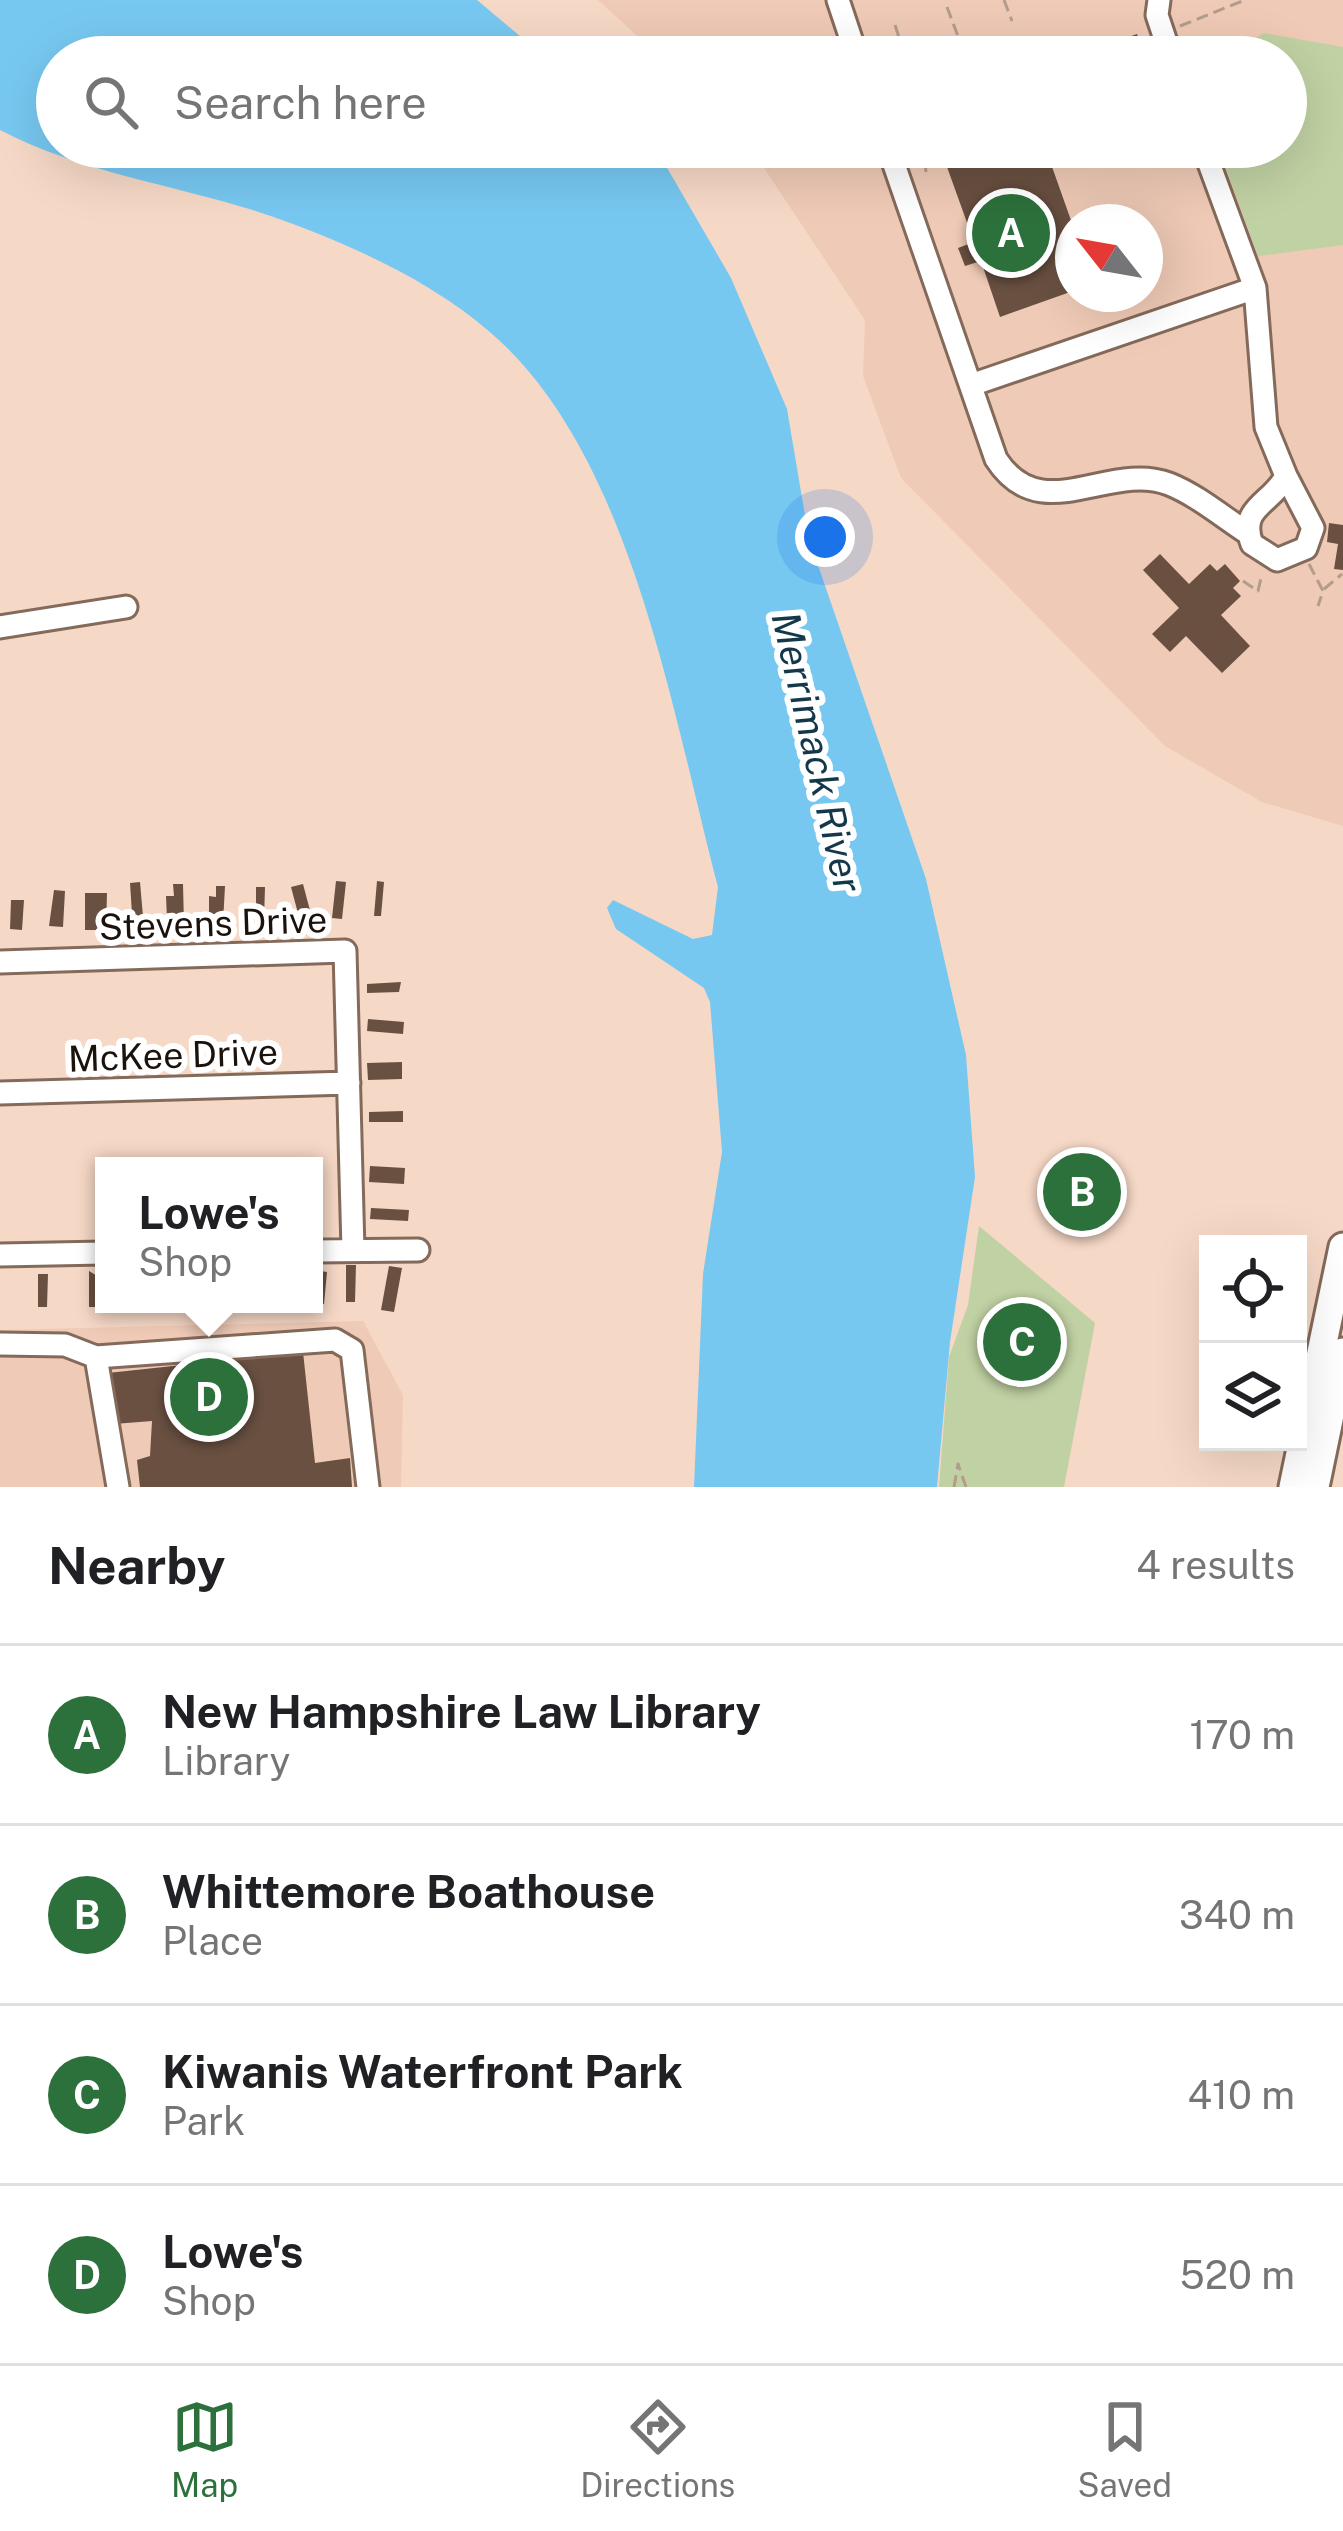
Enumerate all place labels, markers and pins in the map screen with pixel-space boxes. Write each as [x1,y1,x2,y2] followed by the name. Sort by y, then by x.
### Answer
[972,188,1050,278] pin: A
[1043,1147,1121,1237] pin: B
[983,1297,1061,1387] pin: C
[170,1352,248,1442] pin: D

